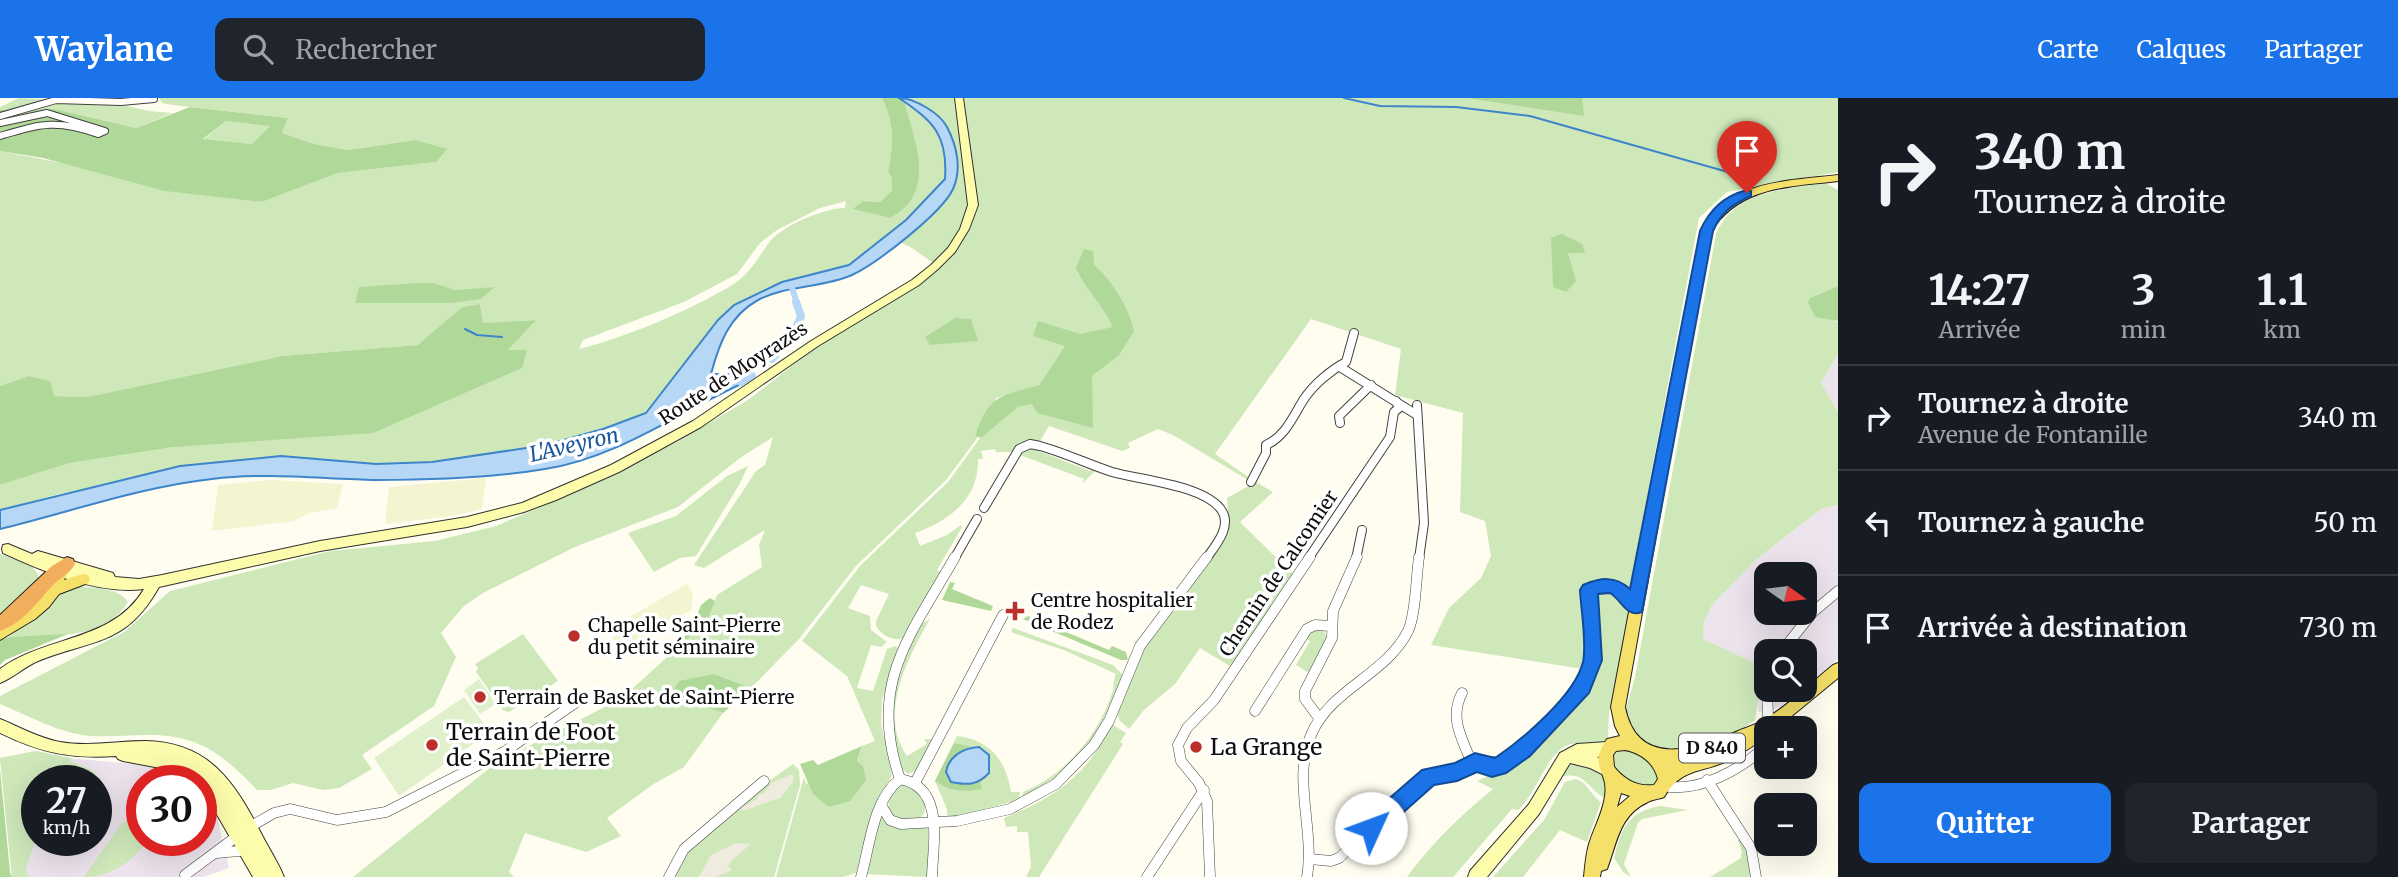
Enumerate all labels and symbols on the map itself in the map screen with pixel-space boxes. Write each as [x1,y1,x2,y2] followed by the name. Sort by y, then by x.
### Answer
[1717,121,1777,193] pin
[654,316,812,430] street label: Route de Moyrazès
[527,421,621,468] water label: L'Aveyron
[1213,485,1343,661] street label: Chemin de Calcomier
[1754,562,1816,625] north arrow
[1031,588,1194,634] place label: Centre hospitalier de Rodez
[1005,601,1025,621] marker: Centre hospitalier de Rodez
[588,613,781,659] place label: Chapelle Saint-Pierre du petit séminaire
[566,628,582,644] marker: Chapelle Saint-Pierre du petit séminaire
[494,685,795,709] place label: Terrain de Basket de Saint-Pierre
[472,689,488,705] marker: Terrain de Basket de Saint-Pierre
[446,717,615,772] place label: Terrain de Foot de Saint-Pierre
[1210,732,1322,761] place label: La Grange
[1679,734,1745,762] road number: D 840
[424,737,440,753] marker: Terrain de Foot de Saint-Pierre
[1188,739,1204,755] marker: La Grange
[126,765,217,856] speed limit sign: 30
[1334,791,1408,865] position arrow

